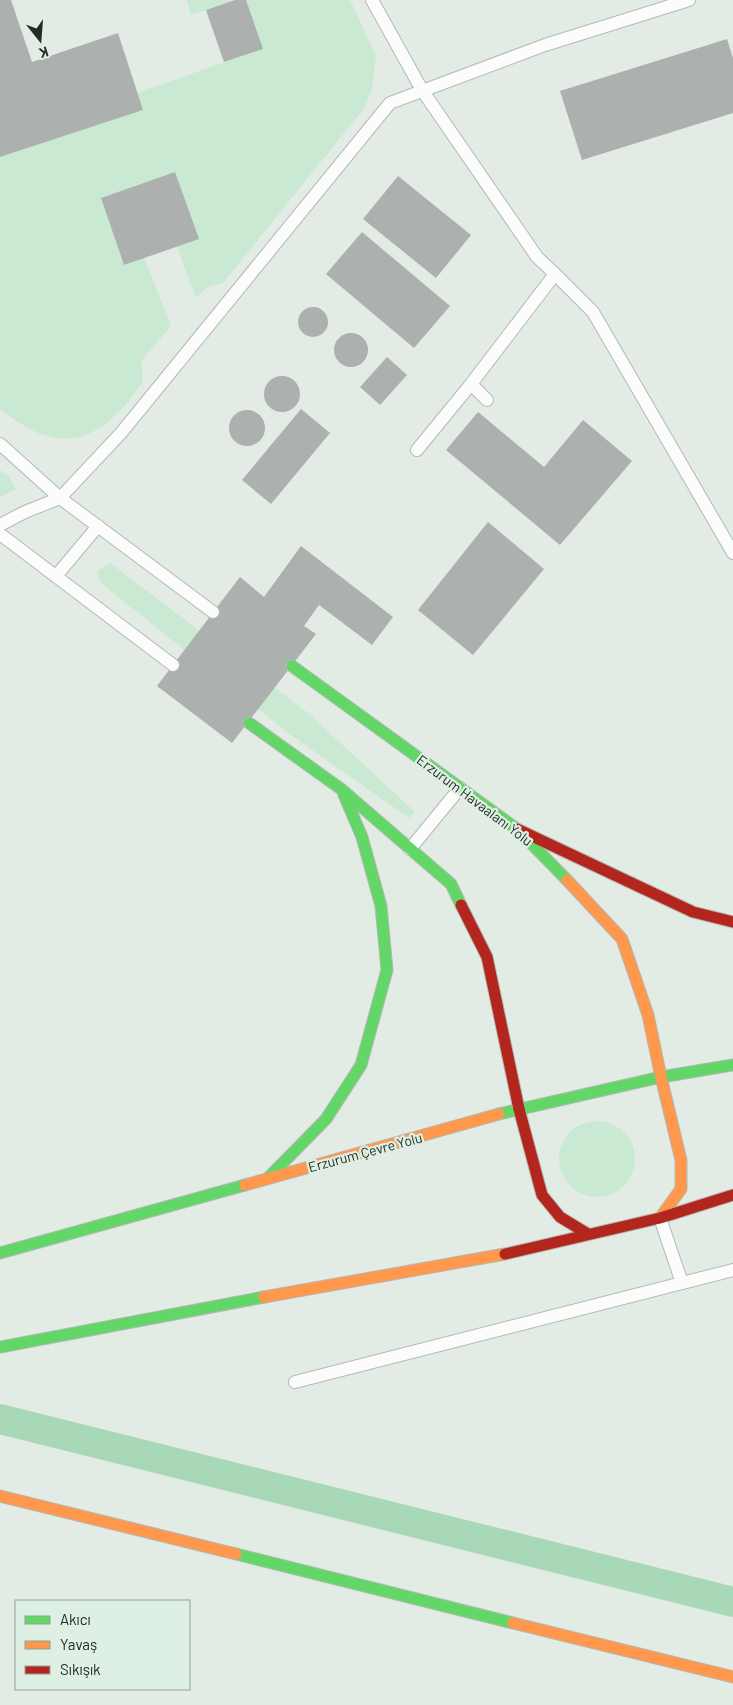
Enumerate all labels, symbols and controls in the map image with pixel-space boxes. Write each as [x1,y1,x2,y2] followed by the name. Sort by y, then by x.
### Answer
[15,15,65,65] north arrow
[37,44,51,62] text: K
[414,751,536,849] street label: Erzurum Havaalanı Yolu
[306,1129,424,1175] street label: Erzurum Çevre Yolu
[15,1600,190,1690] legend
[60,1610,91,1628] text: Akıcı
[60,1635,97,1653] text: Yavaş
[60,1660,101,1678] text: Sıkışık

